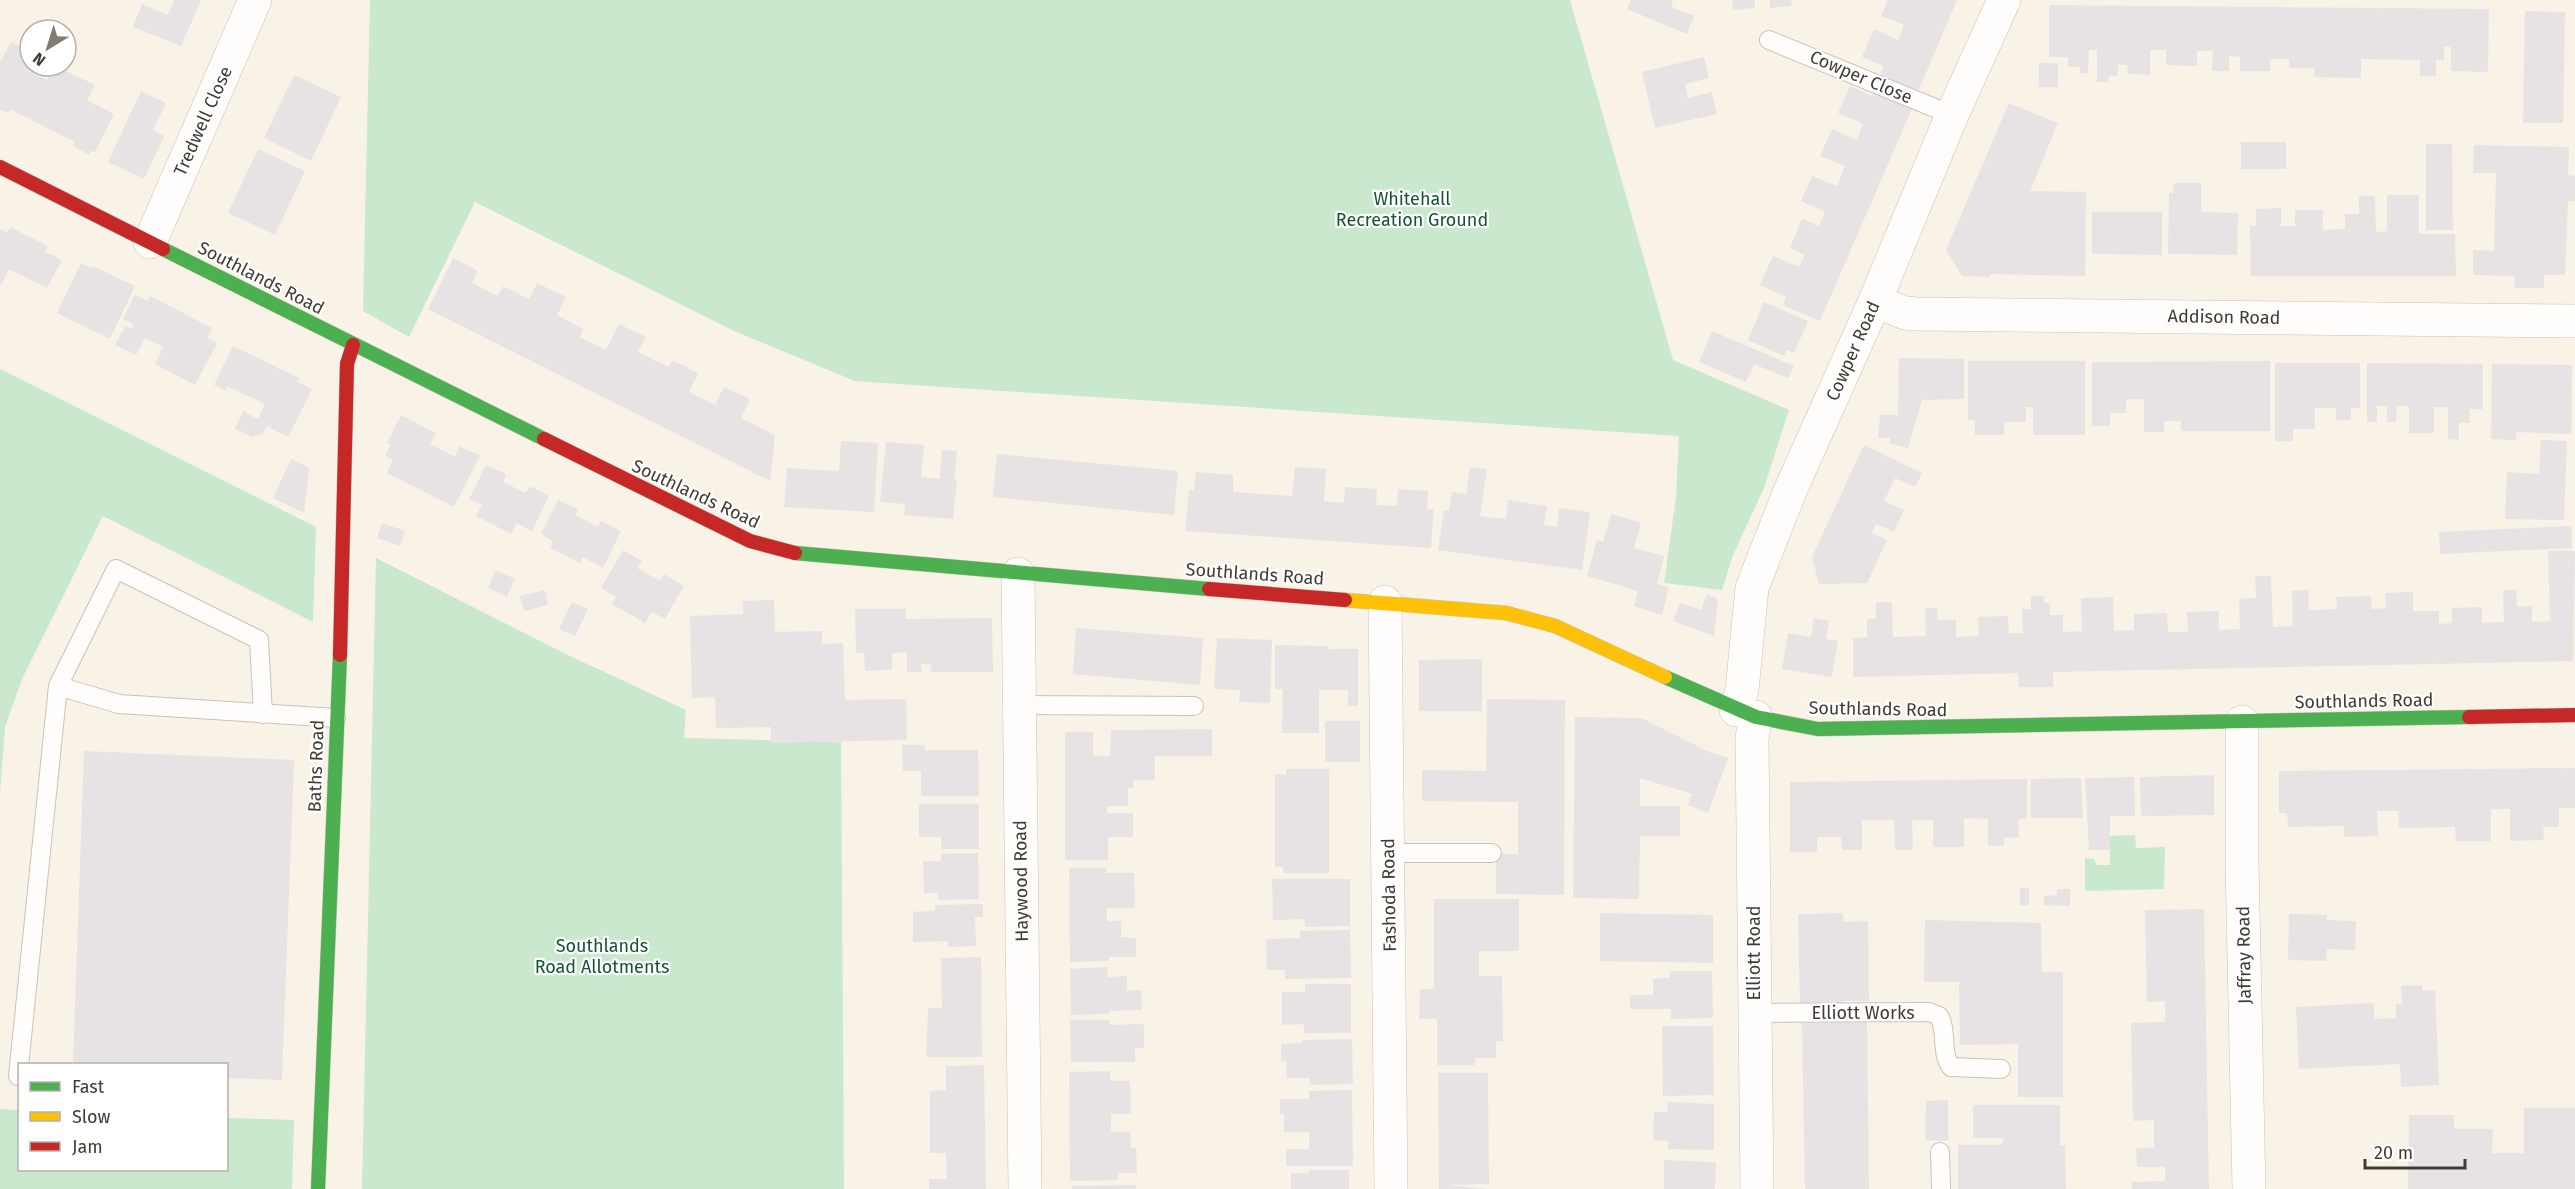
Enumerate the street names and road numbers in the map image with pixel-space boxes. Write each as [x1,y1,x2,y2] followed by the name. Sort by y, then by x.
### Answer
[1806,46,1916,108] street label: Cowper Close
[169,63,237,179] street label: Tredwell Close
[194,237,328,319] street label: Southlands Road
[1821,298,1885,404] street label: Cowper Road
[2167,305,2281,329] street label: Addison Road
[628,455,764,533] street label: Southlands Road
[1185,558,1325,590] street label: Southlands Road
[2294,689,2434,713] street label: Southlands Road
[1808,697,1948,721] street label: Southlands Road
[303,719,329,813] street label: Baths Road
[1009,820,1033,942] street label: Haywood Road
[1377,838,1401,952] street label: Fashoda Road
[1743,906,1765,1000] street label: Elliott Road
[2232,906,2256,1004] street label: Jaffray Road
[1811,1002,1915,1024] street label: Elliott Works

